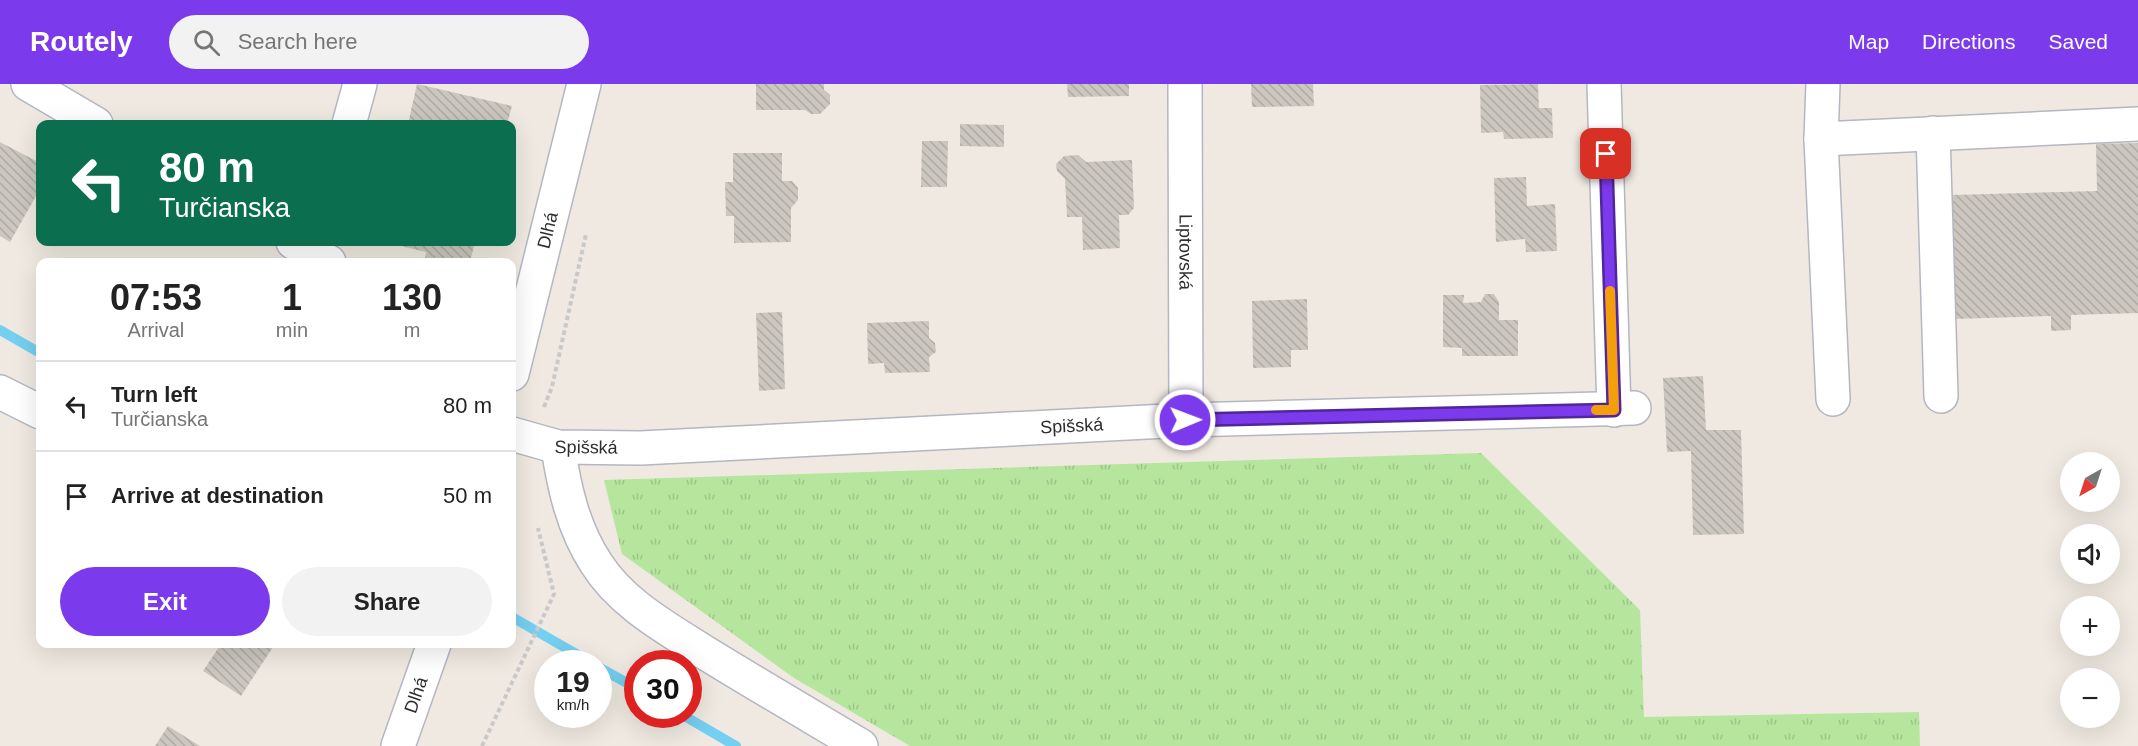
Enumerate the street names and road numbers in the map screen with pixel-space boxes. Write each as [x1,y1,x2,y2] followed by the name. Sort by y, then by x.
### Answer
[533,209,562,251] street label: Dlhá
[1175,214,1196,291] street label: Liptovská
[1040,414,1105,437] street label: Spišská
[555,437,619,458] street label: Spišská
[400,673,432,716] street label: Dlhá

